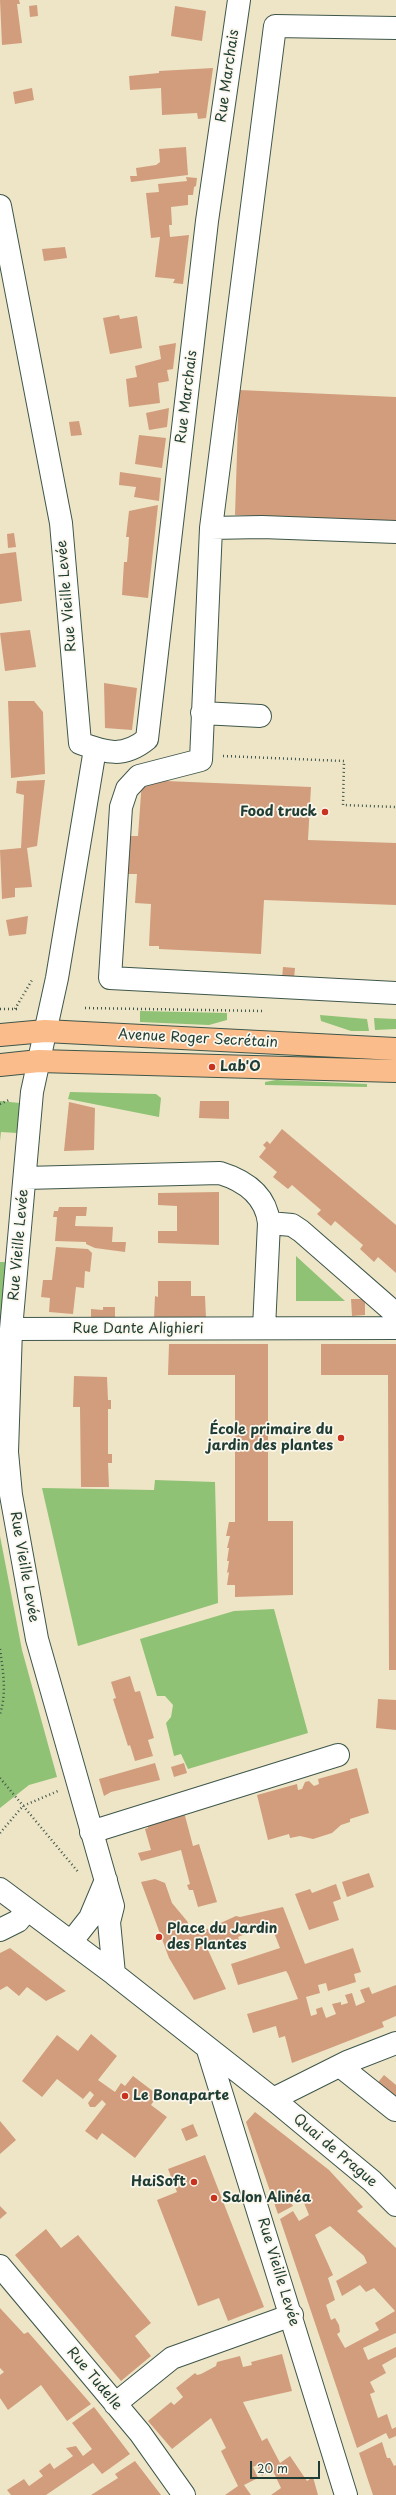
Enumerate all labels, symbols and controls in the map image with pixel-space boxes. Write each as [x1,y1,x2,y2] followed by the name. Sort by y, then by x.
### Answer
[213,28,243,124] street label: Rue Marchais
[173,349,201,445] street label: Rue Marchais
[54,539,80,653] street label: Rue Vieille Levée
[240,804,317,820] place label: Food truck
[320,807,330,817] marker: Food truck
[118,1026,278,1052] street label: Avenue Roger Secrétain
[220,1059,261,1075] place label: Lab'O
[207,1062,217,1072] marker: Lab'O
[6,1188,32,1302] street label: Rue Vieille Levée
[72,1321,204,1337] street label: Rue Dante Alighieri
[207,1422,333,1454] place label: École primaire du jardin des plantes
[336,1433,346,1443] marker: École primaire du jardin des plantes
[6,1510,42,1624] street label: Rue Vieille Levée
[167,1921,277,1954] place label: Place du Jardin des Plantes
[154,1932,164,1942] marker: Place du Jardin des Plantes
[133,2088,229,2104] place label: Le Bonaparte
[120,2091,130,2101] marker: Le Bonaparte
[290,2111,380,2191] street label: Quai de Prague
[131,2174,186,2190] place label: HaiSoft
[189,2177,199,2187] marker: HaiSoft
[222,2190,311,2206] place label: Salon Alinéa
[209,2193,219,2203] marker: Salon Alinéa
[254,2216,302,2328] street label: Rue Vieille Levée
[63,2344,125,2414] street label: Rue Tudelle
[252,2453,322,2479] scale bar
[257,2459,288,2477] text: 20 m

